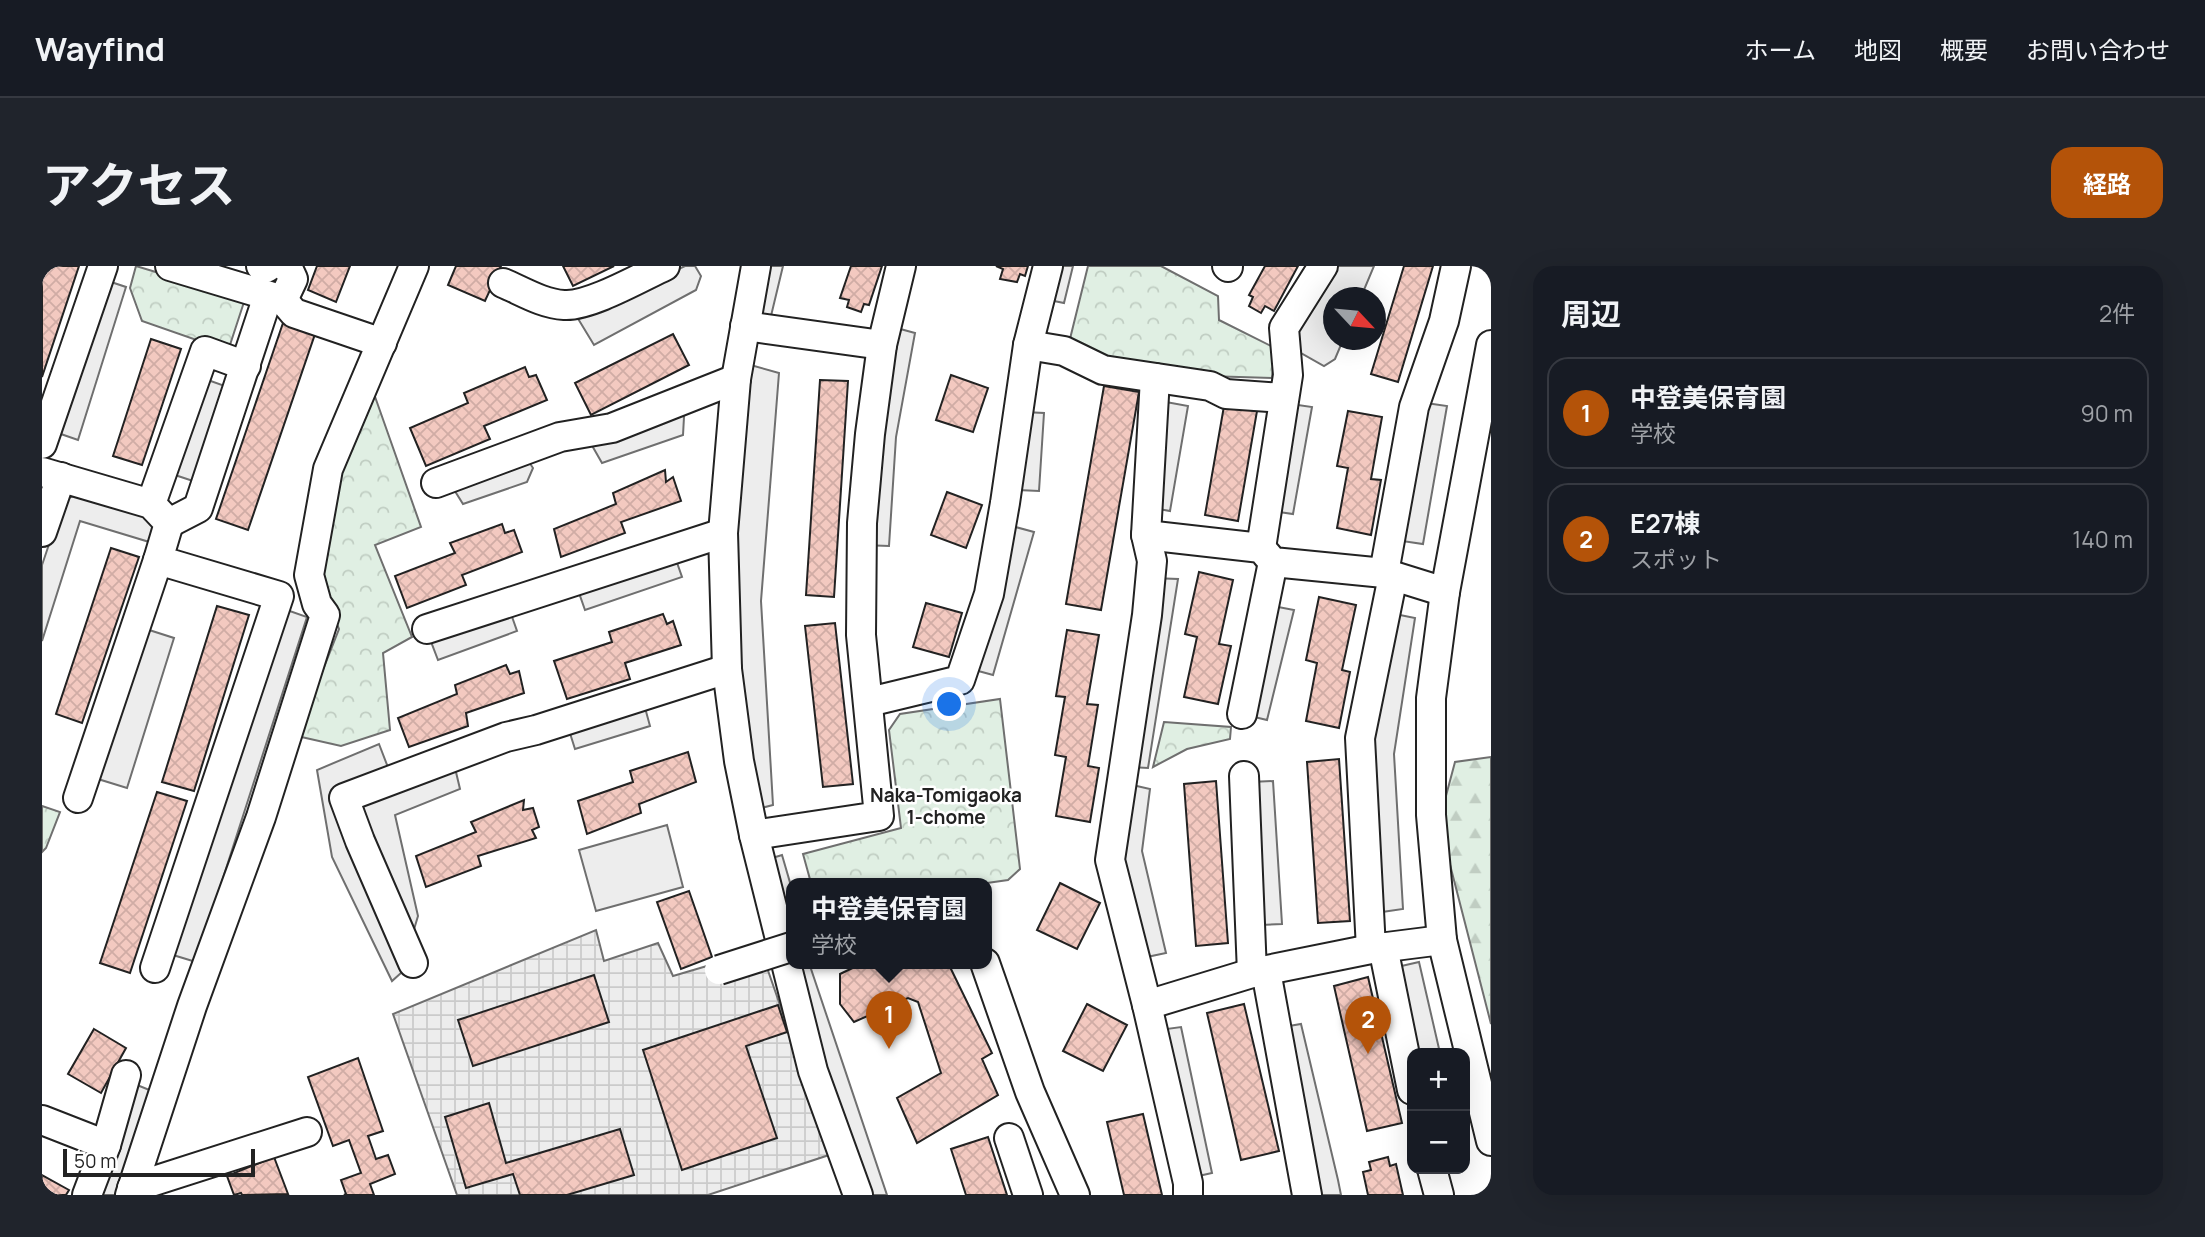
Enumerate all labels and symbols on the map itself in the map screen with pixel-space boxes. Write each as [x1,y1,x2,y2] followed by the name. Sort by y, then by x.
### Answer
[1323,287,1386,350] north arrow
[932,687,966,721] your location
[870,782,1022,830] district label: Naka-Tomigaoka 1-chome
[866,991,912,1049] pin: 1
[1345,996,1391,1054] pin: 2
[63,1146,256,1178] scale bar

